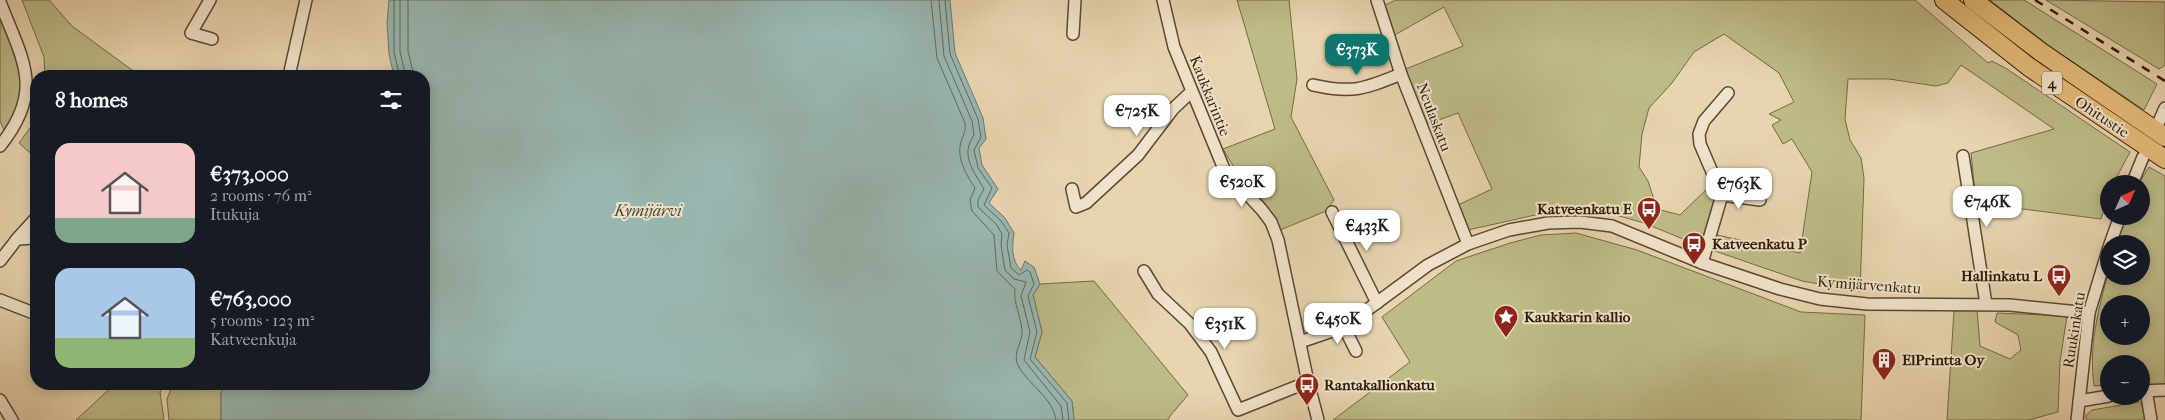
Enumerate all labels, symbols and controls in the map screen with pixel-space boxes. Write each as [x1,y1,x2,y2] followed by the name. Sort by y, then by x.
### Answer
[1322,34,1392,76] pin: €373K
[1336,40,1378,59] text: €373K
[1186,53,1235,139] street label: Kaukkarintie
[2042,72,2062,95] road number: 4
[1413,80,1455,154] street label: Neulaskatu
[377,86,405,114] icon: filters
[55,88,128,112] text: 8 homes
[2072,92,2133,142] street label: Ohitustie
[1102,94,1172,137] pin: €725K
[1115,101,1159,120] text: €725K
[210,162,289,186] text: €373,000
[95,163,155,223] icon: home
[1207,166,1277,208] pin: €520K
[1704,168,1774,210] pin: €763K
[1219,172,1265,191] text: €520K
[1717,174,1761,193] text: €763K
[2100,175,2150,225] north arrow
[2100,175,2150,405] map controls
[210,186,311,205] text: 2 rooms · 76 m²
[1952,186,2022,228] pin: €746K
[1964,192,2010,211] text: €746K
[1636,196,1662,230] bus stop icon: Katveenkatu E
[1537,200,1633,218] place label: Katveenkatu E
[614,201,683,220] water label: Kymijärvi
[210,205,260,224] text: Itukuja
[1332,210,1402,252] pin: €433K
[1345,216,1389,235] text: €433K
[1681,231,1707,265] bus stop icon: Katveenkatu P
[1712,235,1807,253] place label: Katveenkatu P
[2100,235,2150,285] button: layers
[2046,263,2072,297] bus stop icon: Hallinkatu L
[1961,267,2043,285] place label: Hallinkatu L
[1816,272,1922,298] street label: Kymijärvenkatu
[210,287,292,311] text: €763,000
[95,288,155,348] icon: home
[2059,290,2089,369] street label: Ruukinkatu
[2100,295,2150,345] button: +
[1303,302,1373,345] pin: €450K
[1493,304,1519,338] place icon: Kaukkarin kallio
[1190,308,1260,350] pin: €351K
[1524,308,1631,326] place label: Kaukkarin kallio
[1315,309,1361,328] text: €450K
[210,311,314,330] text: 5 rooms · 123 m²
[1205,314,1245,333] text: €351K
[210,330,297,349] text: Katveenkuja
[1871,347,1897,381] building icon: ElPrintta Oy
[1902,351,1986,369] place label: ElPrintta Oy
[2100,355,2150,405] button: −
[1294,372,1320,406] bus stop icon: Rantakallionkatu
[1324,376,1435,394] place label: Rantakallionkatu

